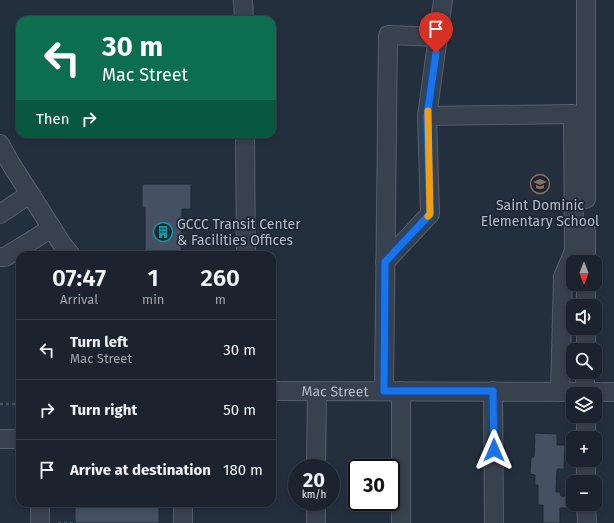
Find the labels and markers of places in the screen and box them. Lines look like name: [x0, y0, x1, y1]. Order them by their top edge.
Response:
pin: [419, 12, 453, 53]
school or university icon: Saint Dominic Elementary School: [529, 173, 551, 195]
place label: Saint Dominic Elementary School: [481, 197, 599, 230]
place label: GCCC Transit Center & Facilities Offices: [177, 216, 301, 249]
building icon: GCCC Transit Center & Facilities Offices: [152, 221, 174, 243]

